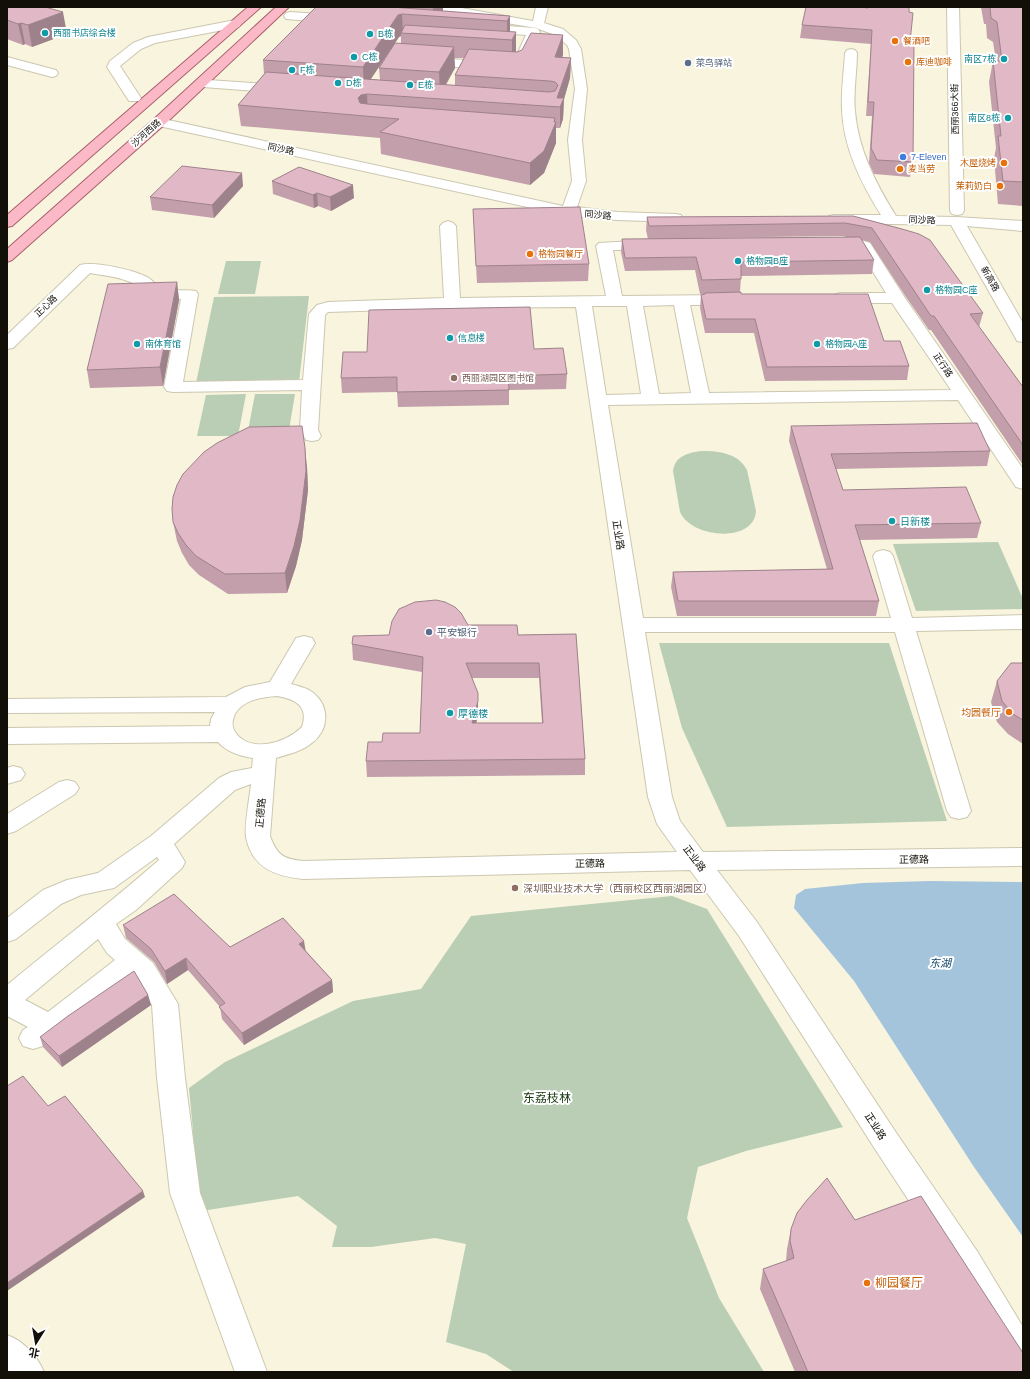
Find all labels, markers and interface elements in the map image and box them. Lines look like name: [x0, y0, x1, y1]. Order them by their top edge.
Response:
marker: 西丽书店综合楼: [40, 28, 50, 38]
place label: 西丽书店综合楼: [53, 28, 116, 38]
place label: B栋: [378, 28, 393, 39]
marker: B栋: [365, 29, 375, 39]
marker: 餐酒吧: [890, 36, 900, 46]
place label: 餐酒吧: [903, 36, 930, 46]
place label: C栋: [362, 51, 378, 62]
marker: C栋: [349, 52, 359, 62]
place label: 南区7栋: [964, 53, 996, 64]
marker: 南区7栋: [999, 54, 1009, 64]
marker: 库迪咖啡: [903, 57, 913, 67]
place label: 库迪咖啡: [916, 57, 952, 67]
marker: 菜鸟驿站: [683, 58, 693, 68]
place label: 菜鸟驿站: [696, 58, 732, 68]
place label: F栋: [300, 64, 315, 75]
marker: F栋: [287, 65, 297, 75]
place label: D栋: [346, 77, 362, 88]
marker: D栋: [333, 78, 343, 88]
place label: E栋: [418, 79, 433, 90]
marker: E栋: [405, 80, 415, 90]
street label: 西丽366大街: [950, 83, 960, 135]
place label: 南区8栋: [968, 112, 1000, 123]
marker: 南区8栋: [1003, 113, 1013, 123]
street label: 沙河西路: [129, 117, 163, 149]
street label: 同沙路: [267, 141, 295, 157]
marker: 7-Eleven: [898, 152, 908, 162]
place label: 7-Eleven: [911, 152, 947, 162]
place label: 木屋烧烤: [960, 157, 996, 168]
marker: 木屋烧烤: [999, 158, 1009, 168]
marker: 麦当劳: [895, 164, 905, 174]
place label: 麦当劳: [908, 164, 935, 174]
place label: 茉莉奶白: [956, 180, 992, 191]
marker: 茉莉奶白: [995, 181, 1005, 191]
street label: 同沙路: [584, 209, 612, 221]
street label: 同沙路: [908, 215, 936, 225]
marker: 格物园餐厅: [525, 249, 535, 259]
place label: 格物园餐厅: [538, 249, 583, 259]
marker: 格物园B座: [733, 256, 743, 266]
place label: 格物园B座: [746, 256, 788, 266]
street label: 新高路: [979, 265, 1001, 293]
marker: 格物园C座: [922, 285, 932, 295]
place label: 格物园C座: [935, 285, 978, 295]
street label: 正心路: [33, 293, 59, 319]
marker: 信息楼: [445, 333, 455, 343]
place label: 信息楼: [458, 333, 485, 343]
marker: 南体育馆: [132, 339, 142, 349]
place label: 南体育馆: [145, 339, 181, 349]
marker: 格物园A座: [812, 339, 822, 349]
place label: 格物园A座: [825, 339, 867, 349]
street label: 正行路: [931, 351, 955, 379]
marker: 西丽湖园区图书馆: [449, 373, 459, 383]
place label: 西丽湖园区图书馆: [462, 373, 534, 383]
marker: 日新楼: [887, 516, 897, 526]
place label: 日新楼: [900, 516, 930, 527]
street label: 正业路: [611, 519, 626, 551]
marker: 平安银行: [424, 627, 434, 637]
place label: 平安银行: [437, 627, 477, 638]
place label: 均园餐厅: [961, 707, 1001, 718]
marker: 均园餐厅: [1004, 707, 1014, 717]
marker: 厚德楼: [445, 708, 455, 718]
place label: 厚德楼: [458, 708, 488, 719]
street label: 正德路: [254, 798, 267, 828]
street label: 正业路: [681, 843, 708, 874]
street label: 正德路: [899, 854, 929, 865]
street label: 正德路: [575, 858, 605, 869]
marker: 深圳职业技术大学（西丽校区西丽湖园区）: [510, 883, 520, 893]
place label: 深圳职业技术大学（西丽校区西丽湖园区）: [523, 883, 713, 894]
water label: 东湖: [929, 957, 953, 969]
park label: 东荔枝林: [523, 1091, 571, 1105]
street label: 正业路: [863, 1111, 888, 1142]
place label: 柳园餐厅: [875, 1276, 923, 1290]
marker: 柳园餐厅: [862, 1278, 872, 1288]
north arrow: [16, 1323, 56, 1363]
text: 北: [28, 1346, 41, 1360]

